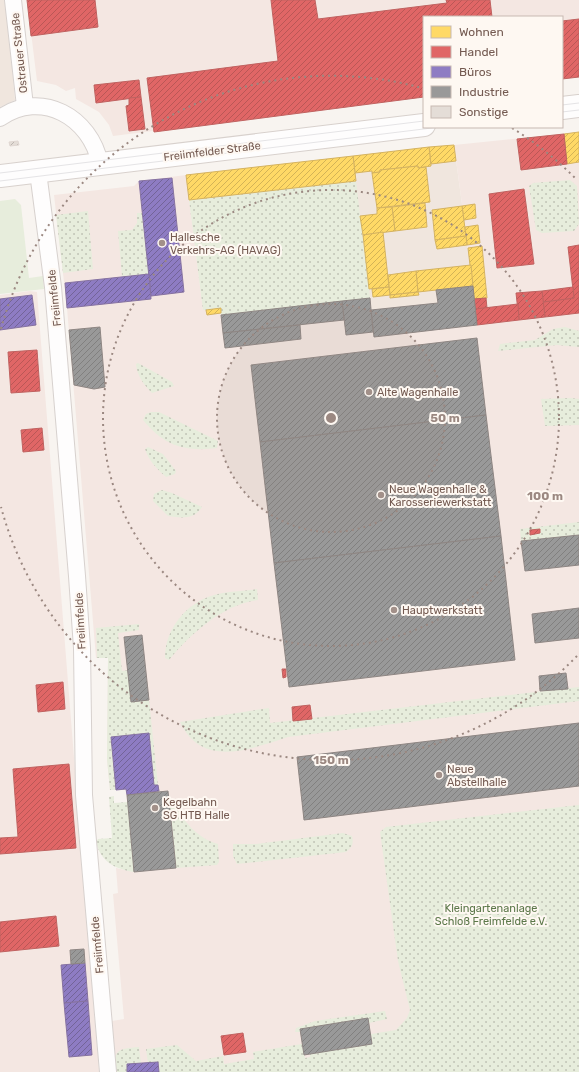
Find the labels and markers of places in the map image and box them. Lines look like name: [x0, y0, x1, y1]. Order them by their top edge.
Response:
place label: Hallesche Verkehrs-AG (HAVAG): [170, 231, 281, 257]
marker: Hallesche Verkehrs-AG (HAVAG): [157, 238, 167, 248]
place label: Alte Wagenhalle: [377, 386, 458, 399]
marker: Alte Wagenhalle: [364, 387, 374, 397]
centre of rings: [324, 411, 338, 425]
place label: Neue Wagenhalle & Karosseriewerkstatt: [389, 483, 492, 509]
marker: Neue Wagenhalle & Karosseriewerkstatt: [376, 490, 386, 500]
place label: Hauptwerkstatt: [402, 604, 483, 617]
marker: Hauptwerkstatt: [389, 605, 399, 615]
place label: Neue Abstellhalle: [447, 763, 507, 789]
marker: Neue Abstellhalle: [434, 770, 444, 780]
place label: Kegelbahn SG HTB Halle: [163, 796, 230, 822]
marker: Kegelbahn SG HTB Halle: [150, 803, 160, 813]

